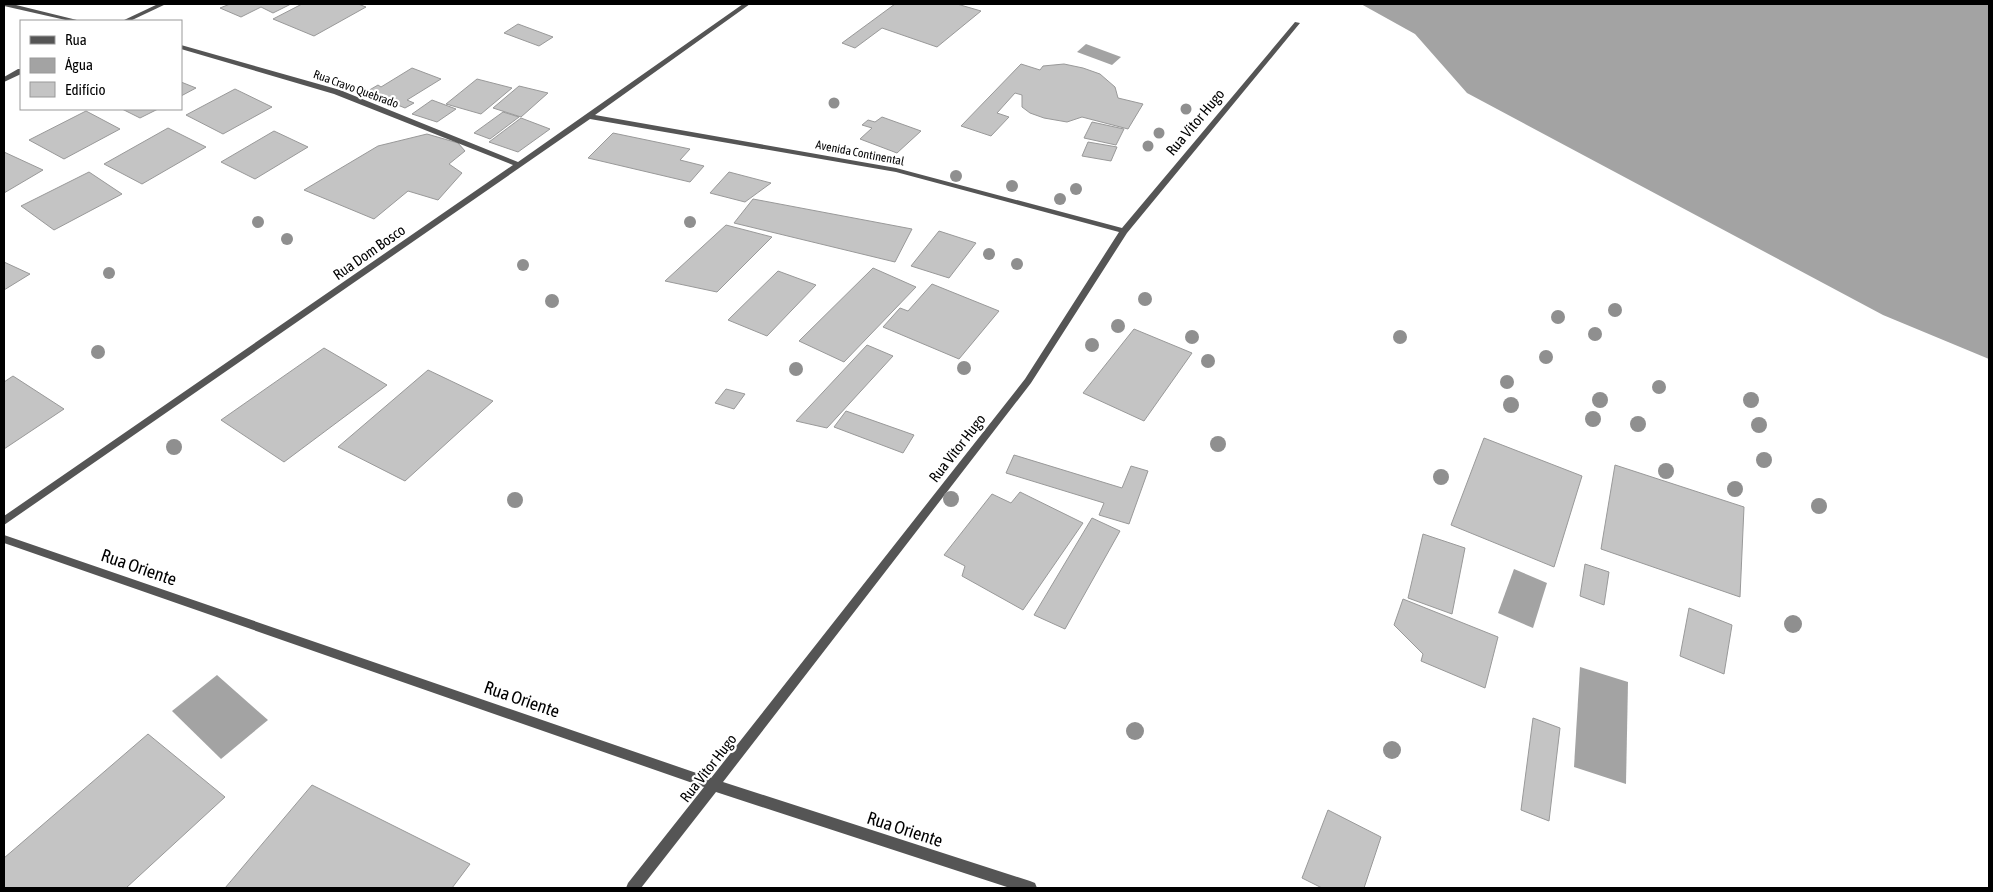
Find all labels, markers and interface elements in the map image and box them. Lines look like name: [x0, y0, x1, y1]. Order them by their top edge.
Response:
legend: [20, 20, 182, 110]
text: Rua: [65, 31, 87, 48]
text: Água: [65, 56, 93, 73]
street label: Rua Cravo Quebrado: [312, 67, 401, 111]
text: Edifício: [65, 81, 106, 98]
street label: Rua Vitor Hugo: [1162, 85, 1228, 159]
street label: Avenida Continental: [814, 138, 906, 169]
street label: Rua Dom Bosco: [330, 221, 408, 283]
street label: Rua Vitor Hugo: [925, 411, 989, 485]
street label: Rua Oriente: [98, 544, 180, 590]
street label: Rua Oriente: [481, 676, 563, 722]
street label: Rua Vitor Hugo: [676, 731, 740, 805]
street label: Rua Oriente: [864, 807, 946, 851]

